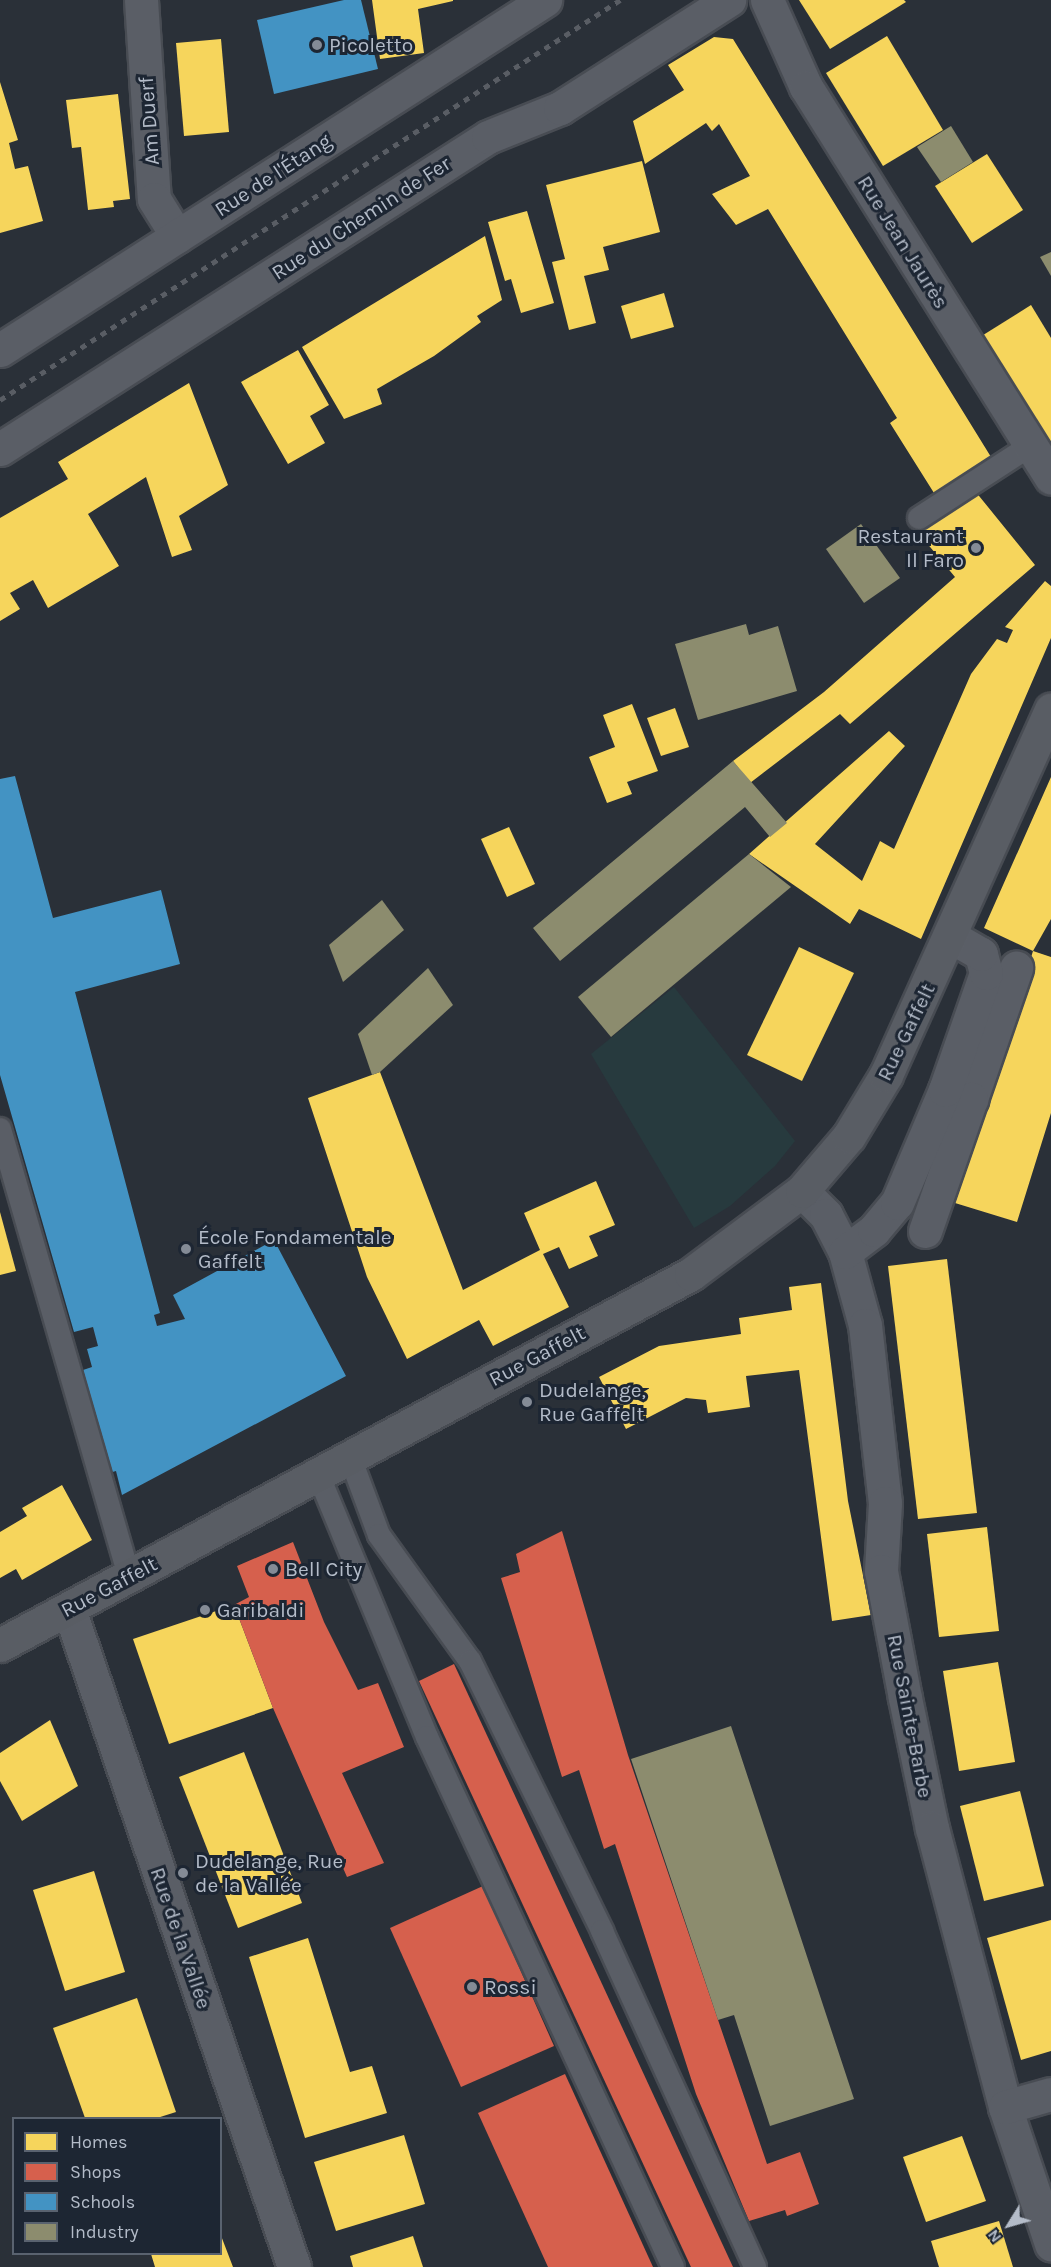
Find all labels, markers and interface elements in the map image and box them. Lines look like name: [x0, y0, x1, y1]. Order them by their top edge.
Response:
place label: Picoletto: [329, 32, 413, 58]
marker: Picoletto: [310, 38, 324, 52]
street label: Am Duerf: [133, 76, 165, 166]
street label: Rue de l'Étang: [210, 128, 336, 222]
street label: Rue du Chemin de Fer: [267, 151, 455, 285]
street label: Rue Jean Jaurès: [852, 171, 954, 313]
place label: Restaurant Il Faro: [857, 523, 964, 573]
marker: Restaurant Il Faro: [969, 541, 983, 555]
street label: Rue Gaffelt: [872, 979, 940, 1085]
place label: École Fondamentale Gaffelt: [198, 1224, 392, 1274]
marker: École Fondamentale Gaffelt: [179, 1242, 193, 1256]
street label: Rue Gaffelt: [485, 1320, 589, 1392]
place label: Dudelange, Rue Gaffelt: [539, 1377, 646, 1427]
marker: Dudelange, Rue Gaffelt: [520, 1395, 534, 1409]
street label: Rue Gaffelt: [57, 1551, 161, 1623]
place label: Bell City: [285, 1556, 362, 1582]
marker: Bell City: [266, 1562, 280, 1576]
place label: Garibaldi: [217, 1597, 305, 1623]
marker: Garibaldi: [198, 1603, 212, 1617]
street label: Rue Sainte-Barbe: [882, 1632, 938, 1800]
place label: Dudelange, Rue de la Vallée: [195, 1848, 343, 1898]
street label: Rue de la Vallée: [145, 1864, 217, 2012]
marker: Dudelange, Rue de la Vallée: [176, 1866, 190, 1880]
place label: Rossi: [484, 1974, 537, 2000]
marker: Rossi: [465, 1980, 479, 1994]
legend: [12, 2117, 222, 2255]
text: Homes: [70, 2131, 127, 2153]
text: Shops: [70, 2161, 122, 2183]
text: Schools: [70, 2191, 135, 2213]
north arrow: [979, 2195, 1039, 2255]
text: Industry: [70, 2221, 139, 2243]
text: N: [983, 2226, 1005, 2246]

